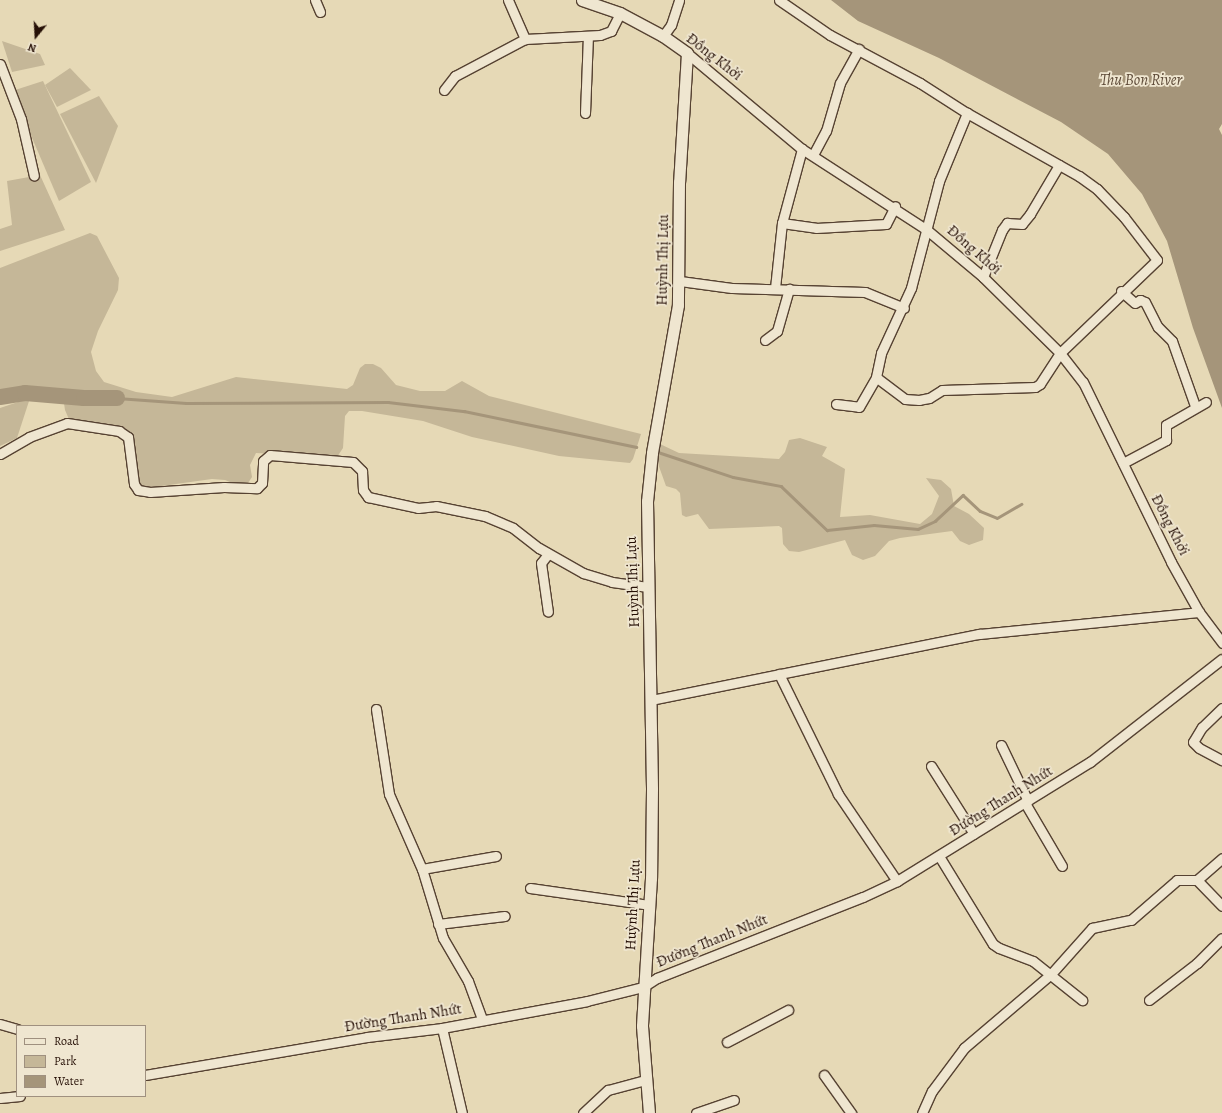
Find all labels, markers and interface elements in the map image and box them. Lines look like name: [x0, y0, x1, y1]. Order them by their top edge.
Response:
north arrow: [16, 16, 56, 56]
street label: Đồng Khởi: [682, 29, 746, 85]
text: N: [26, 40, 38, 56]
water label: Thu Bon River: [1100, 70, 1182, 90]
street label: Huỳnh Thị Lựu: [653, 214, 673, 306]
street label: Đồng Khởi: [943, 221, 1005, 279]
street label: Đồng Khởi: [1147, 491, 1193, 559]
street label: Huỳnh Thị Lựu: [622, 536, 644, 628]
street label: Đường Thanh Nhứt: [946, 762, 1056, 840]
street label: Huỳnh Thị Lựu: [622, 859, 644, 951]
street label: Đường Thanh Nhứt: [654, 910, 770, 972]
street label: Đường Thanh Nhứt: [343, 1000, 463, 1036]
legend: [16, 1025, 146, 1097]
text: Road: [54, 1033, 79, 1049]
text: Park: [54, 1053, 77, 1069]
text: Water: [54, 1073, 84, 1089]

